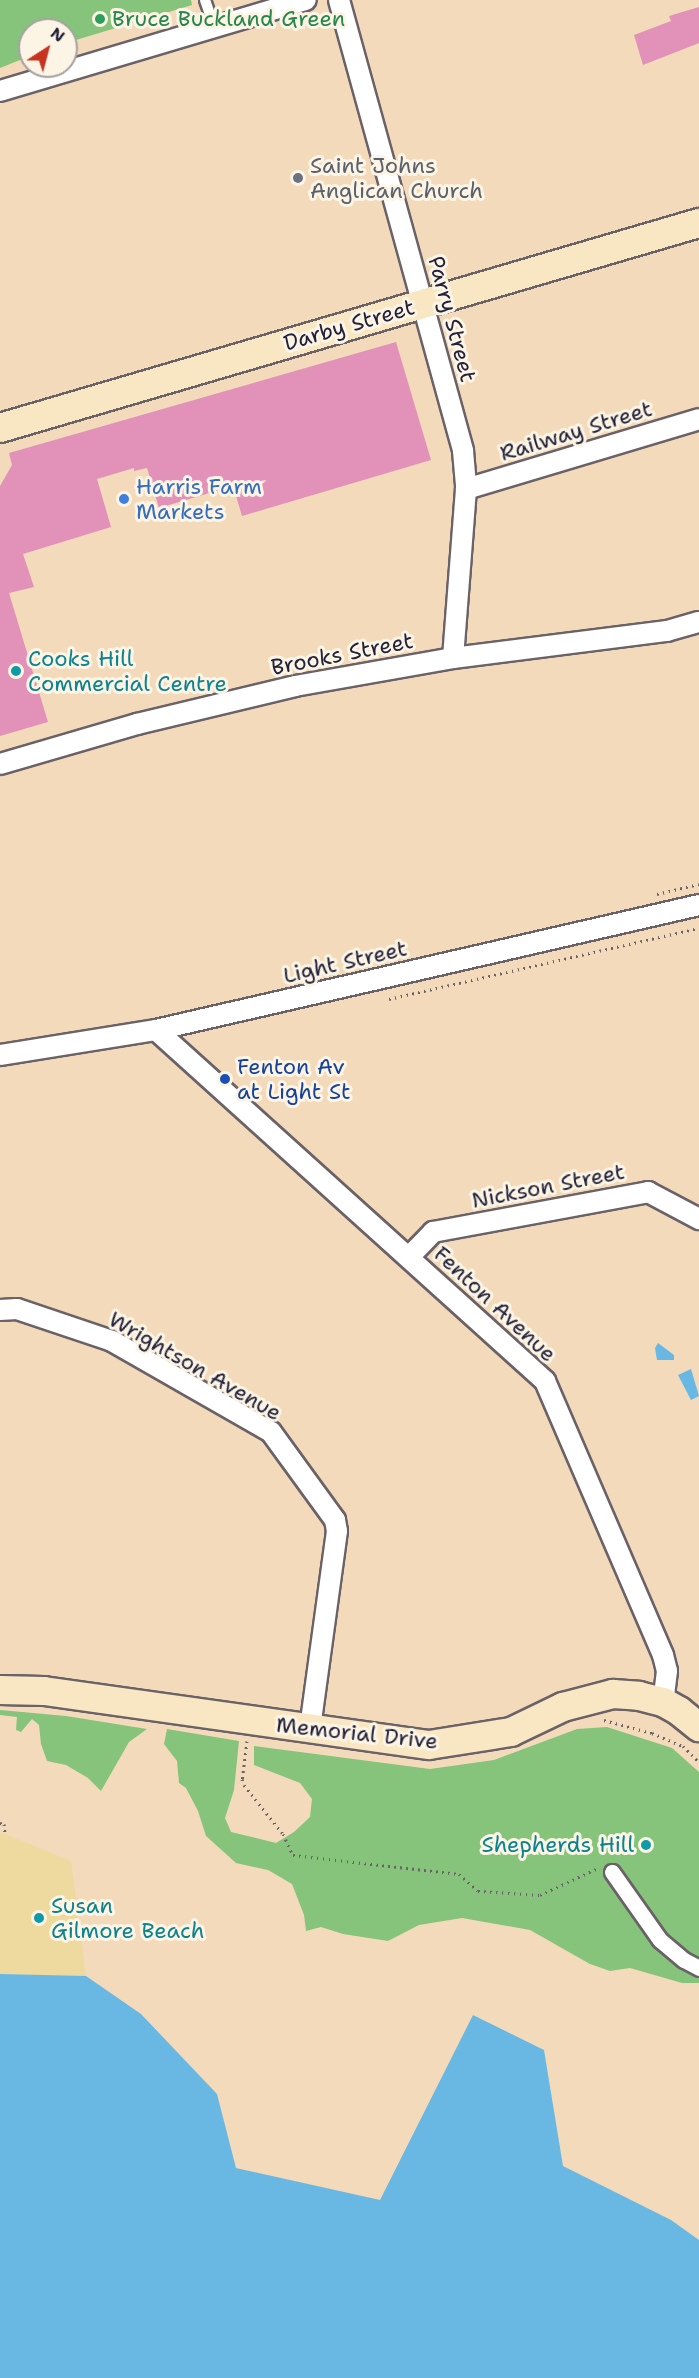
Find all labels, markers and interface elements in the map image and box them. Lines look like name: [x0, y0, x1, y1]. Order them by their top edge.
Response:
place label: Bruce Buckland Green: [112, 6, 345, 32]
marker: Bruce Buckland Green: [93, 12, 107, 26]
north arrow: [18, 18, 78, 78]
text: N: [46, 22, 69, 47]
place label: Saint Johns Anglican Church: [310, 152, 483, 204]
marker: Saint Johns Anglican Church: [291, 171, 305, 185]
street label: Parry Street: [423, 253, 481, 385]
street label: Darby Street: [280, 294, 418, 356]
street label: Railway Street: [497, 395, 655, 467]
place label: Harris Farm Markets: [136, 473, 262, 524]
marker: Harris Farm Markets: [117, 492, 131, 506]
street label: Brooks Street: [269, 627, 415, 681]
place label: Cooks Hill Commercial Centre: [28, 645, 227, 696]
marker: Cooks Hill Commercial Centre: [9, 664, 23, 678]
street label: Light Street: [281, 935, 409, 989]
place label: Fenton Av at Light St: [237, 1053, 351, 1104]
marker: Fenton Av at Light St: [218, 1072, 232, 1086]
street label: Nickson Street: [469, 1158, 627, 1214]
street label: Fenton Avenue: [428, 1241, 562, 1367]
street label: Wrightson Avenue: [104, 1306, 286, 1426]
street label: Memorial Drive: [275, 1711, 439, 1755]
place label: Shepherds Hill: [481, 1832, 634, 1858]
marker: Shepherds Hill: [639, 1838, 653, 1852]
place label: Susan Gilmore Beach: [51, 1892, 204, 1944]
marker: Susan Gilmore Beach: [32, 1911, 46, 1925]

